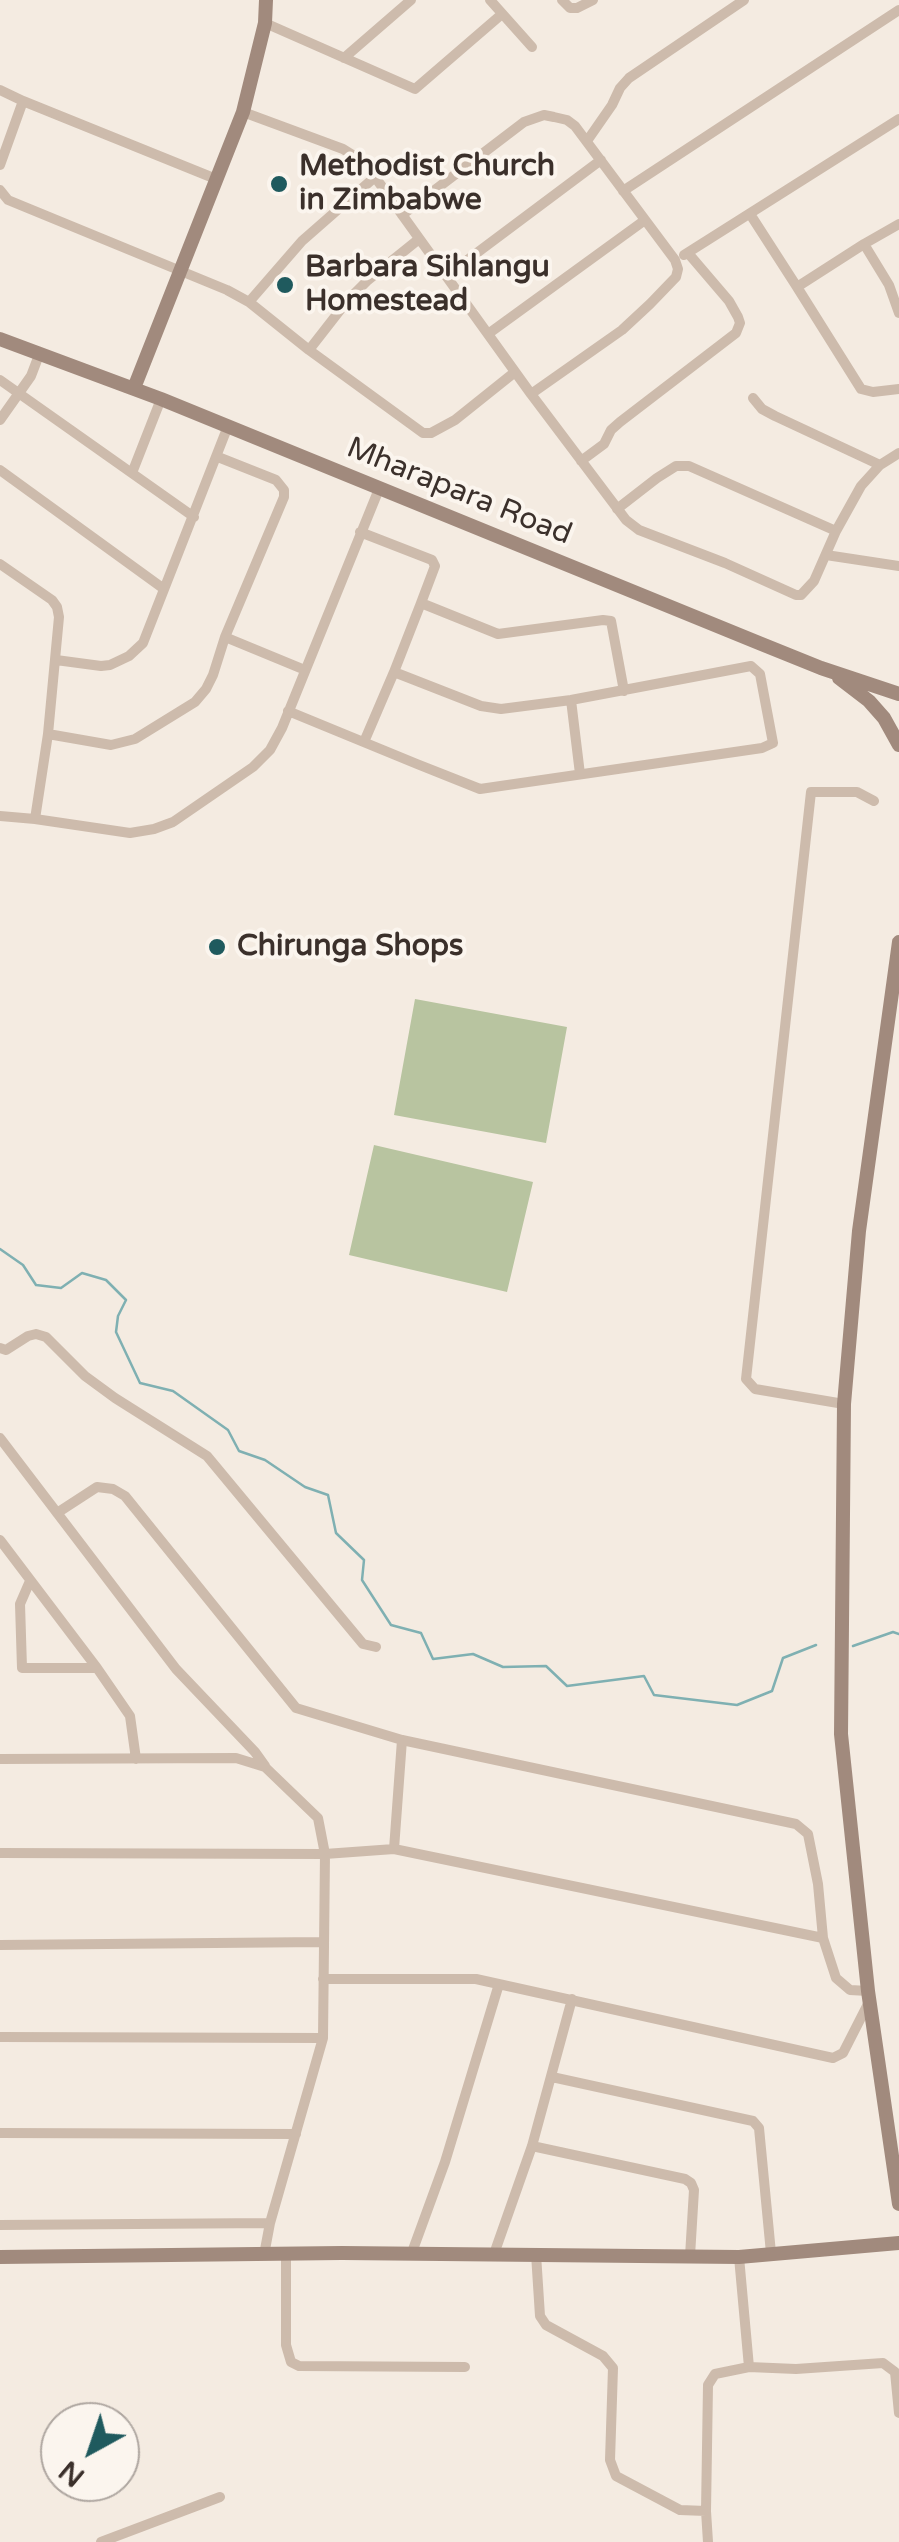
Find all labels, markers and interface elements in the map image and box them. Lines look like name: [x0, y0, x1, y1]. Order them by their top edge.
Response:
place label: Methodist Church in Zimbabwe: [299, 149, 555, 220]
marker: Methodist Church in Zimbabwe: [268, 173, 290, 195]
place label: Barbara Sihlangu Homestead: [305, 250, 550, 320]
marker: Barbara Sihlangu Homestead: [274, 274, 296, 296]
street label: Mharapara Road: [341, 430, 577, 554]
place label: Chirunga Shops: [237, 929, 463, 965]
marker: Chirunga Shops: [206, 936, 228, 958]
north arrow: [40, 2402, 140, 2502]
text: N: [52, 2453, 92, 2494]

